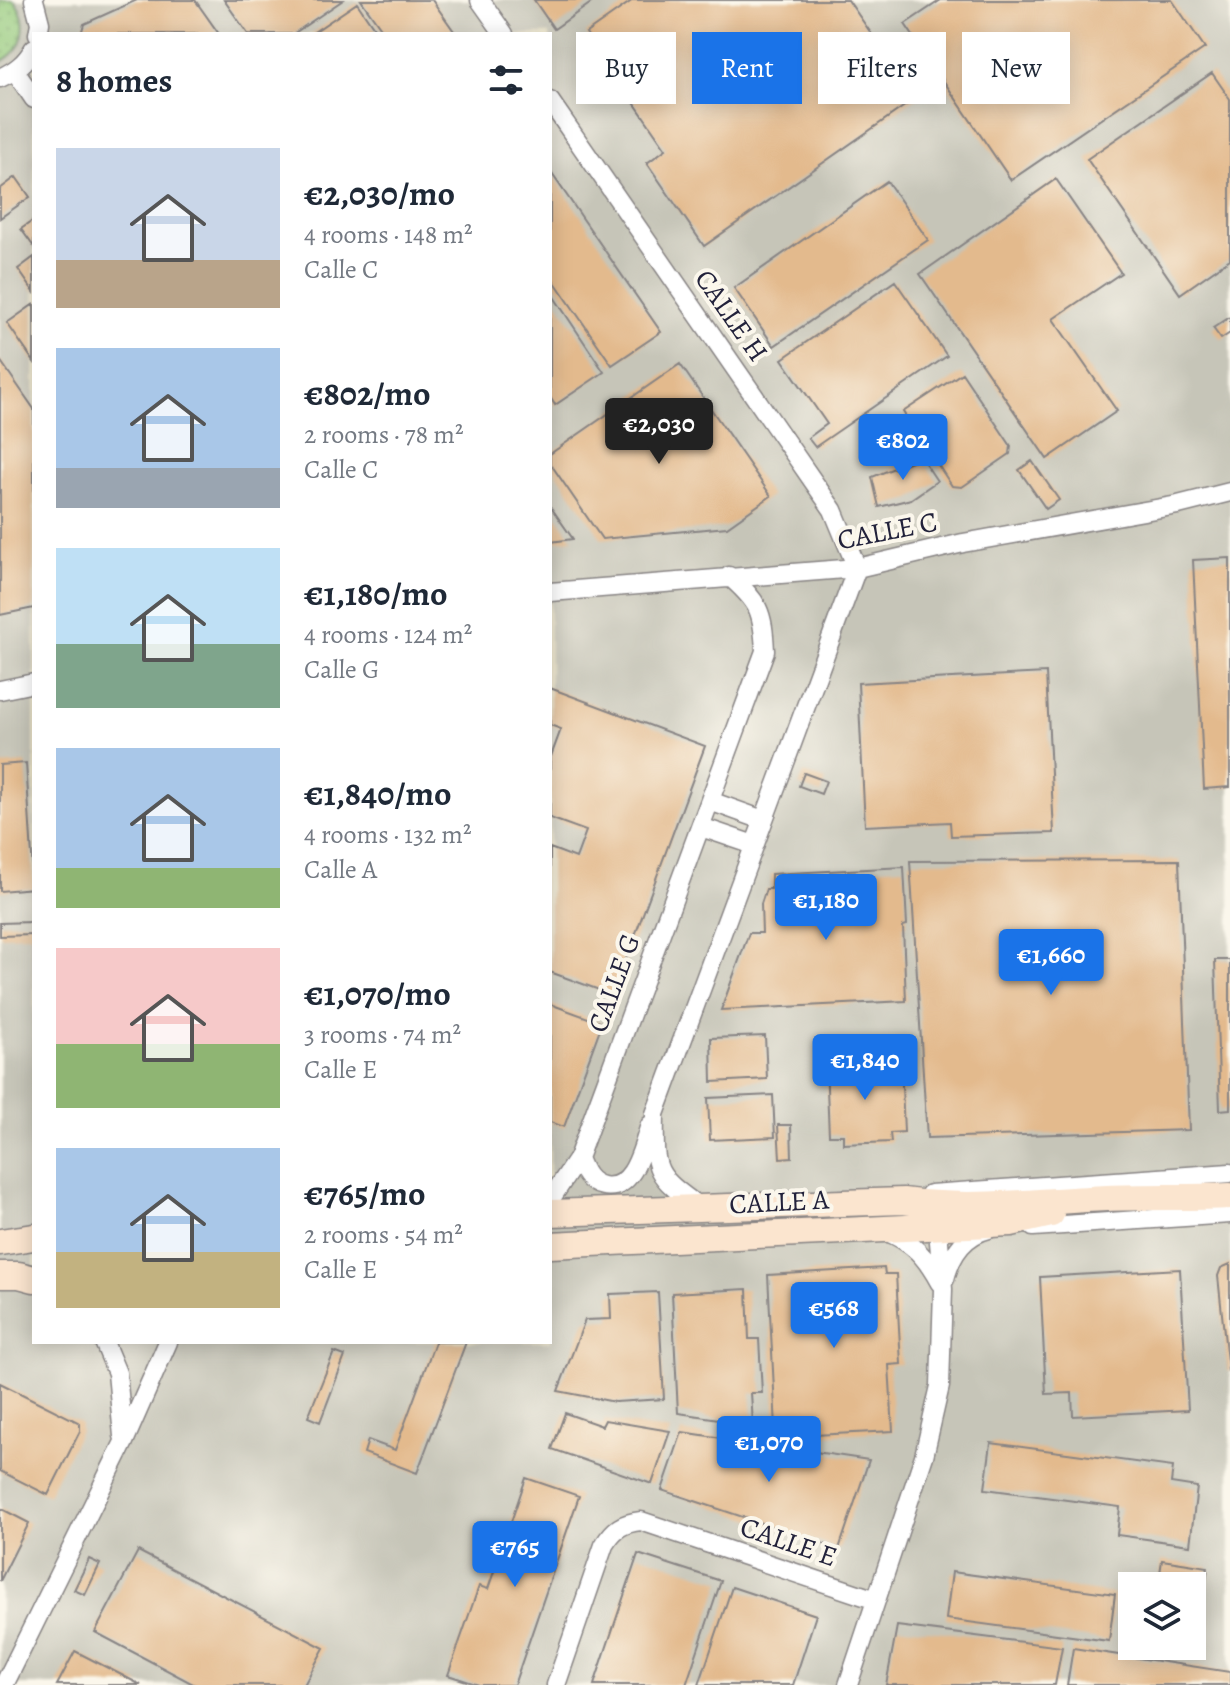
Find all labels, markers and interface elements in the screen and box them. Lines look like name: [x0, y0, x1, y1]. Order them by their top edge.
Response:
chip: Buy: [576, 32, 676, 104]
chip: Rent: [692, 32, 802, 104]
chip: Filters: [818, 32, 946, 104]
chip: New: [962, 32, 1070, 104]
text: 8 homes: [56, 57, 172, 104]
icon: filters: [484, 58, 528, 102]
text: €2,030/mo: [304, 170, 455, 217]
icon: home: [120, 180, 216, 276]
text: 4 rooms · 148 m²: [304, 217, 473, 252]
text: Calle C: [304, 252, 378, 287]
street label: CALLE H: [686, 262, 777, 369]
text: €802/mo: [304, 370, 431, 417]
icon: home: [120, 380, 216, 476]
pin: €2,030: [594, 398, 724, 466]
text: €2,030: [623, 406, 695, 441]
pin: €802: [856, 414, 950, 482]
text: 2 rooms · 78 m²: [304, 417, 463, 452]
text: €802: [876, 422, 930, 457]
text: Calle C: [304, 452, 378, 487]
street label: CALLE C: [834, 503, 940, 559]
text: €1,180/mo: [304, 570, 448, 617]
icon: home: [120, 580, 216, 676]
text: 4 rooms · 124 m²: [304, 617, 472, 652]
text: Calle G: [304, 652, 379, 687]
text: €1,840/mo: [304, 770, 451, 817]
icon: home: [120, 780, 216, 876]
text: 4 rooms · 132 m²: [304, 817, 471, 852]
text: Calle A: [304, 852, 377, 887]
pin: €1,180: [761, 874, 891, 942]
text: €1,180: [793, 882, 859, 917]
street label: CALLE G: [579, 929, 649, 1038]
pin: €1,660: [986, 929, 1116, 997]
text: €1,660: [1017, 937, 1085, 972]
text: €1,070/mo: [304, 970, 451, 1017]
icon: home: [120, 980, 216, 1076]
text: 3 rooms · 74 m²: [304, 1017, 461, 1052]
pin: €1,840: [800, 1034, 930, 1102]
text: €1,840: [830, 1042, 900, 1077]
text: Calle E: [304, 1052, 377, 1087]
text: €765/mo: [304, 1170, 426, 1217]
icon: home: [120, 1180, 216, 1276]
street label: CALLE A: [728, 1180, 830, 1224]
text: 2 rooms · 54 m²: [304, 1217, 463, 1252]
text: Calle E: [304, 1252, 377, 1287]
pin: €568: [787, 1282, 881, 1350]
text: €568: [809, 1290, 859, 1325]
pin: €1,070: [704, 1416, 834, 1484]
text: €1,070: [735, 1424, 803, 1459]
street label: CALLE E: [735, 1508, 842, 1576]
pin: €765: [468, 1521, 562, 1589]
text: €765: [490, 1529, 540, 1564]
map controls: [1118, 1572, 1206, 1660]
button: layers: [1118, 1572, 1206, 1660]

